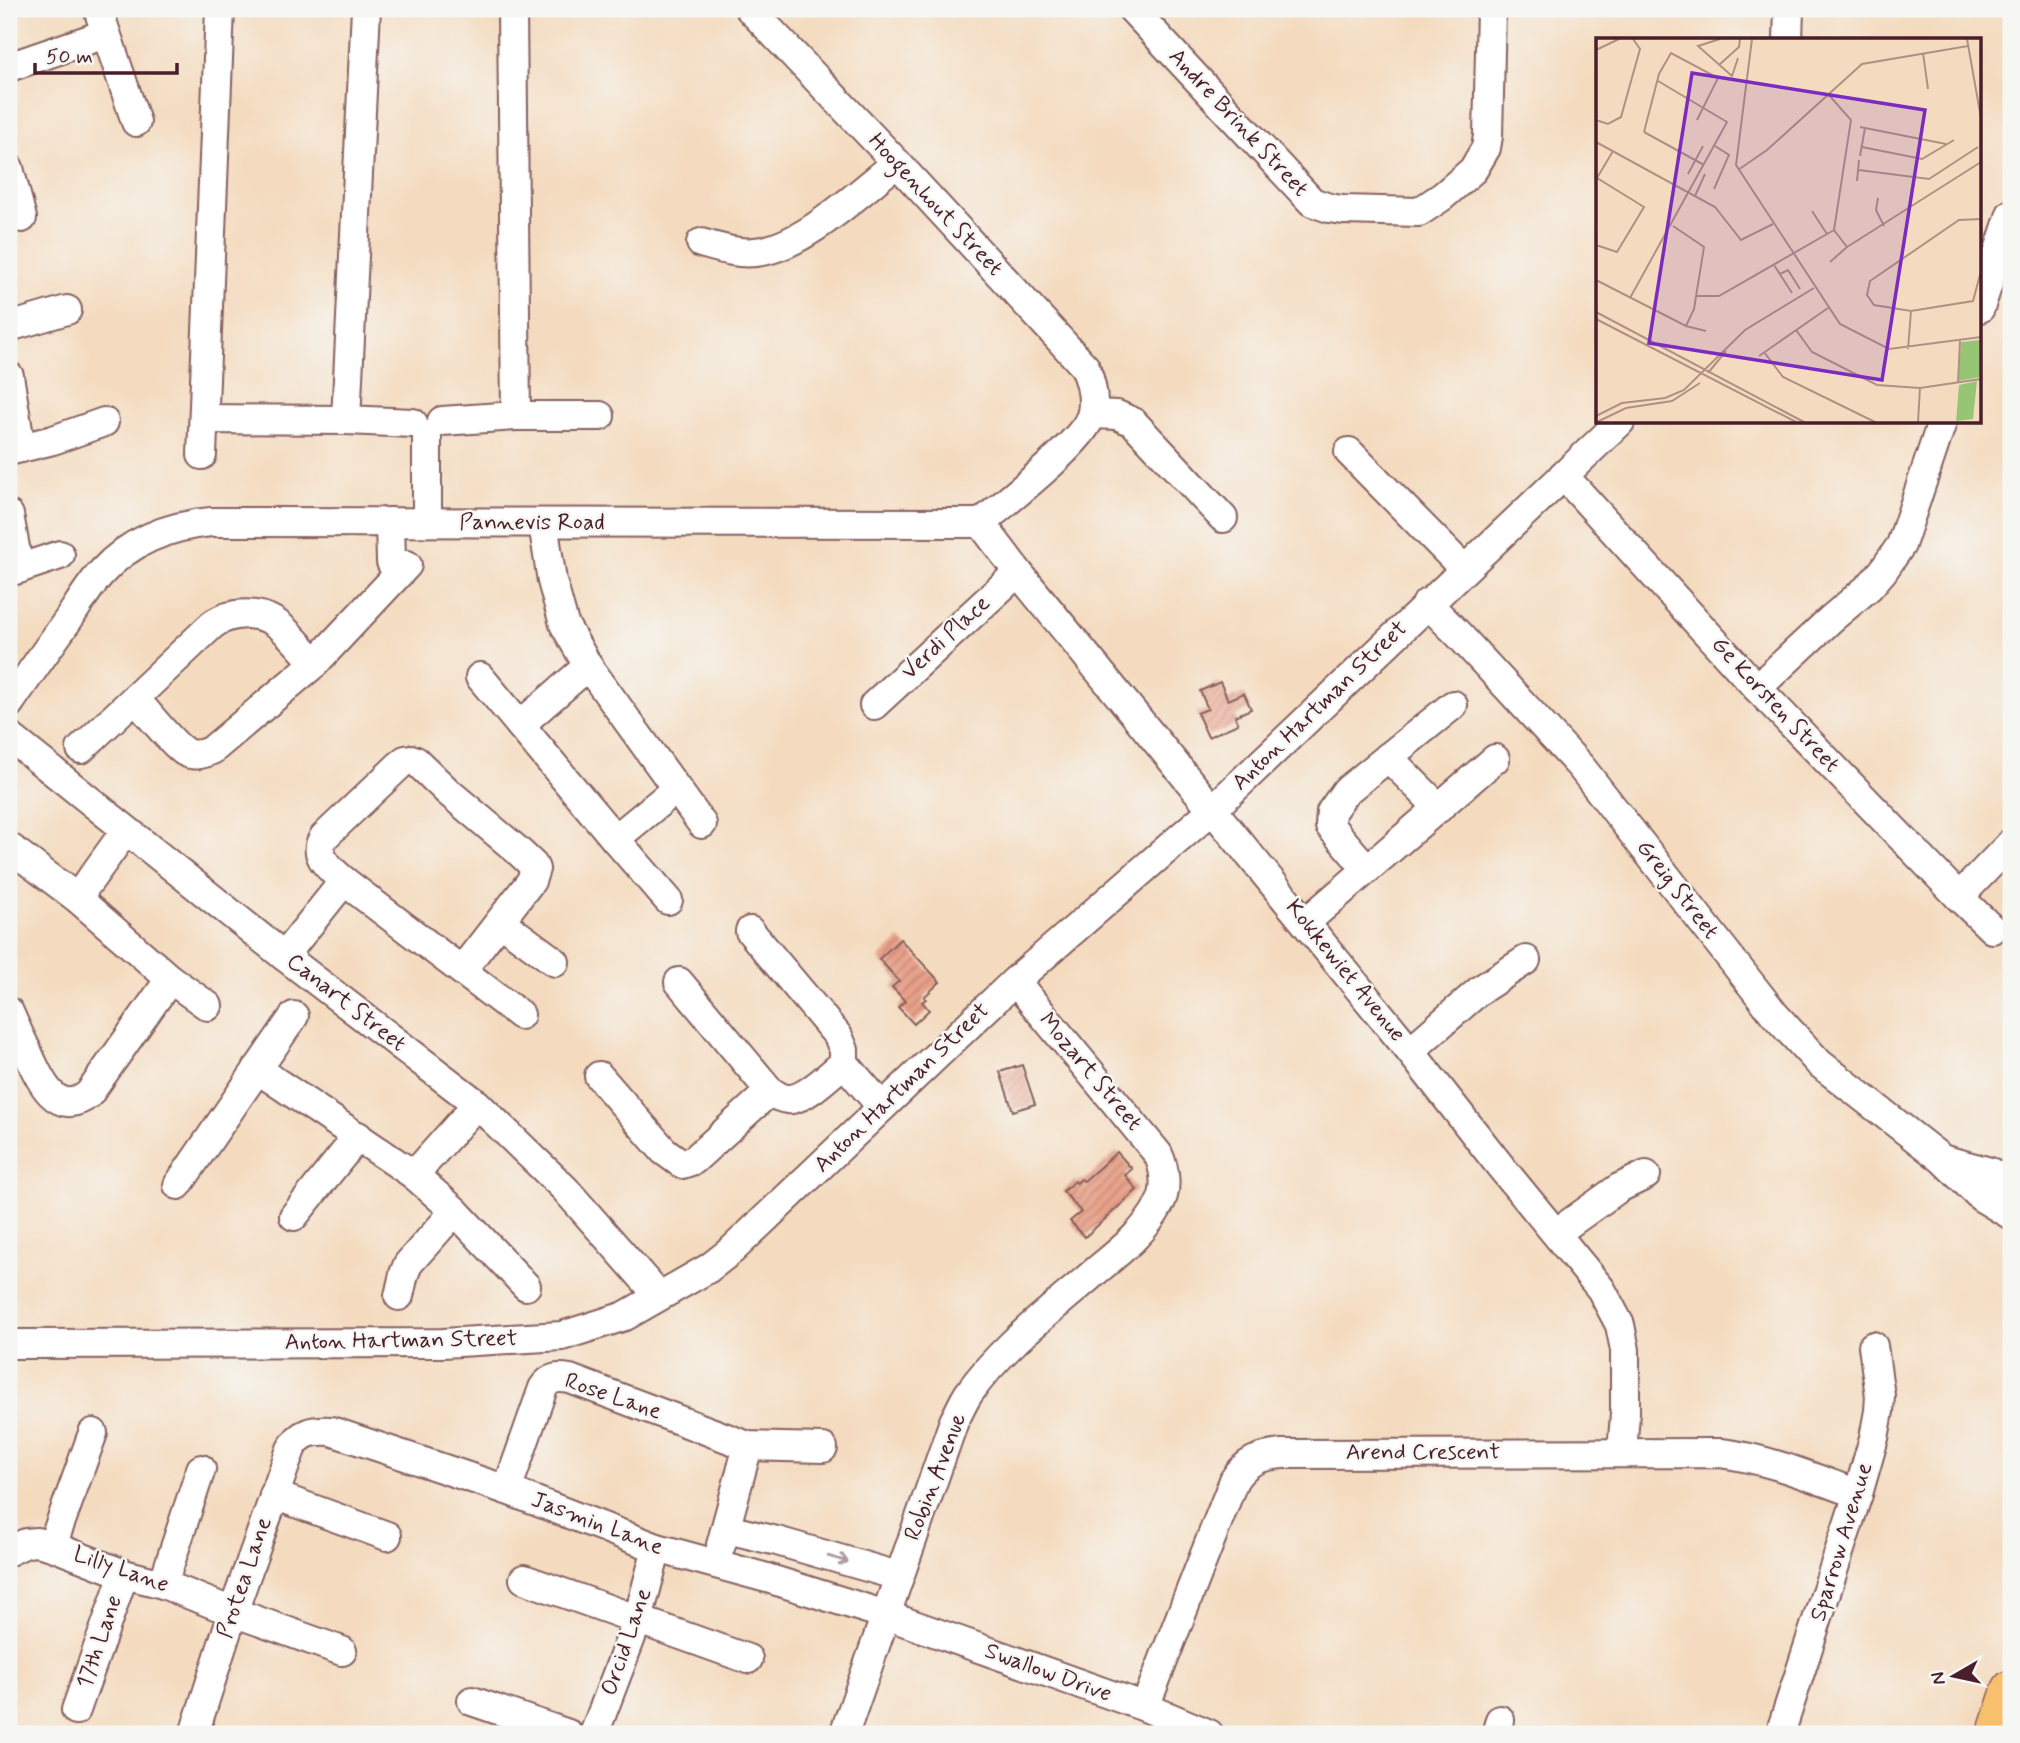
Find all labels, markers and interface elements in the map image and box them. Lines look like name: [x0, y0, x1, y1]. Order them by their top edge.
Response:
scale bar: [35, 32, 177, 76]
inset map: [1596, 38, 1982, 424]
street label: Andre Brink Street: [1161, 42, 1315, 204]
text: 50 m: [46, 43, 93, 71]
street label: Hoogenhout Street: [859, 127, 1009, 284]
street label: Pannevis Road: [459, 508, 605, 538]
street label: Verdi Place: [895, 589, 997, 687]
street label: Anton Hartman Street: [1226, 614, 1414, 798]
street label: Ge Korsten Street: [1704, 631, 1846, 779]
street label: Greig Street: [1629, 834, 1725, 946]
street label: Kokkewiet Avenue: [1278, 894, 1412, 1048]
street label: Canart Street: [280, 947, 412, 1059]
street label: Anton Hartman Street: [808, 996, 996, 1180]
street label: Mozart Street: [1032, 1006, 1148, 1138]
street label: Anton Hartman Street: [284, 1324, 518, 1358]
street label: Rose Lane: [561, 1366, 665, 1428]
street label: Robin Avenue: [898, 1409, 974, 1545]
street label: Arend Crescent: [1346, 1438, 1500, 1468]
street label: Sparrow Avenue: [1804, 1459, 1880, 1625]
street label: Jasmin Lane: [527, 1485, 667, 1563]
street label: Protea Lane: [210, 1514, 280, 1642]
street label: Lilly Lane: [69, 1540, 173, 1600]
one-way arrow: [826, 1553, 848, 1566]
street label: Orcid Lane: [595, 1584, 659, 1700]
street label: 17th Lane: [70, 1591, 130, 1693]
street label: Swallow Drive: [980, 1636, 1116, 1710]
north arrow: [1918, 1642, 1988, 1712]
text: N: [1925, 1670, 1952, 1687]

